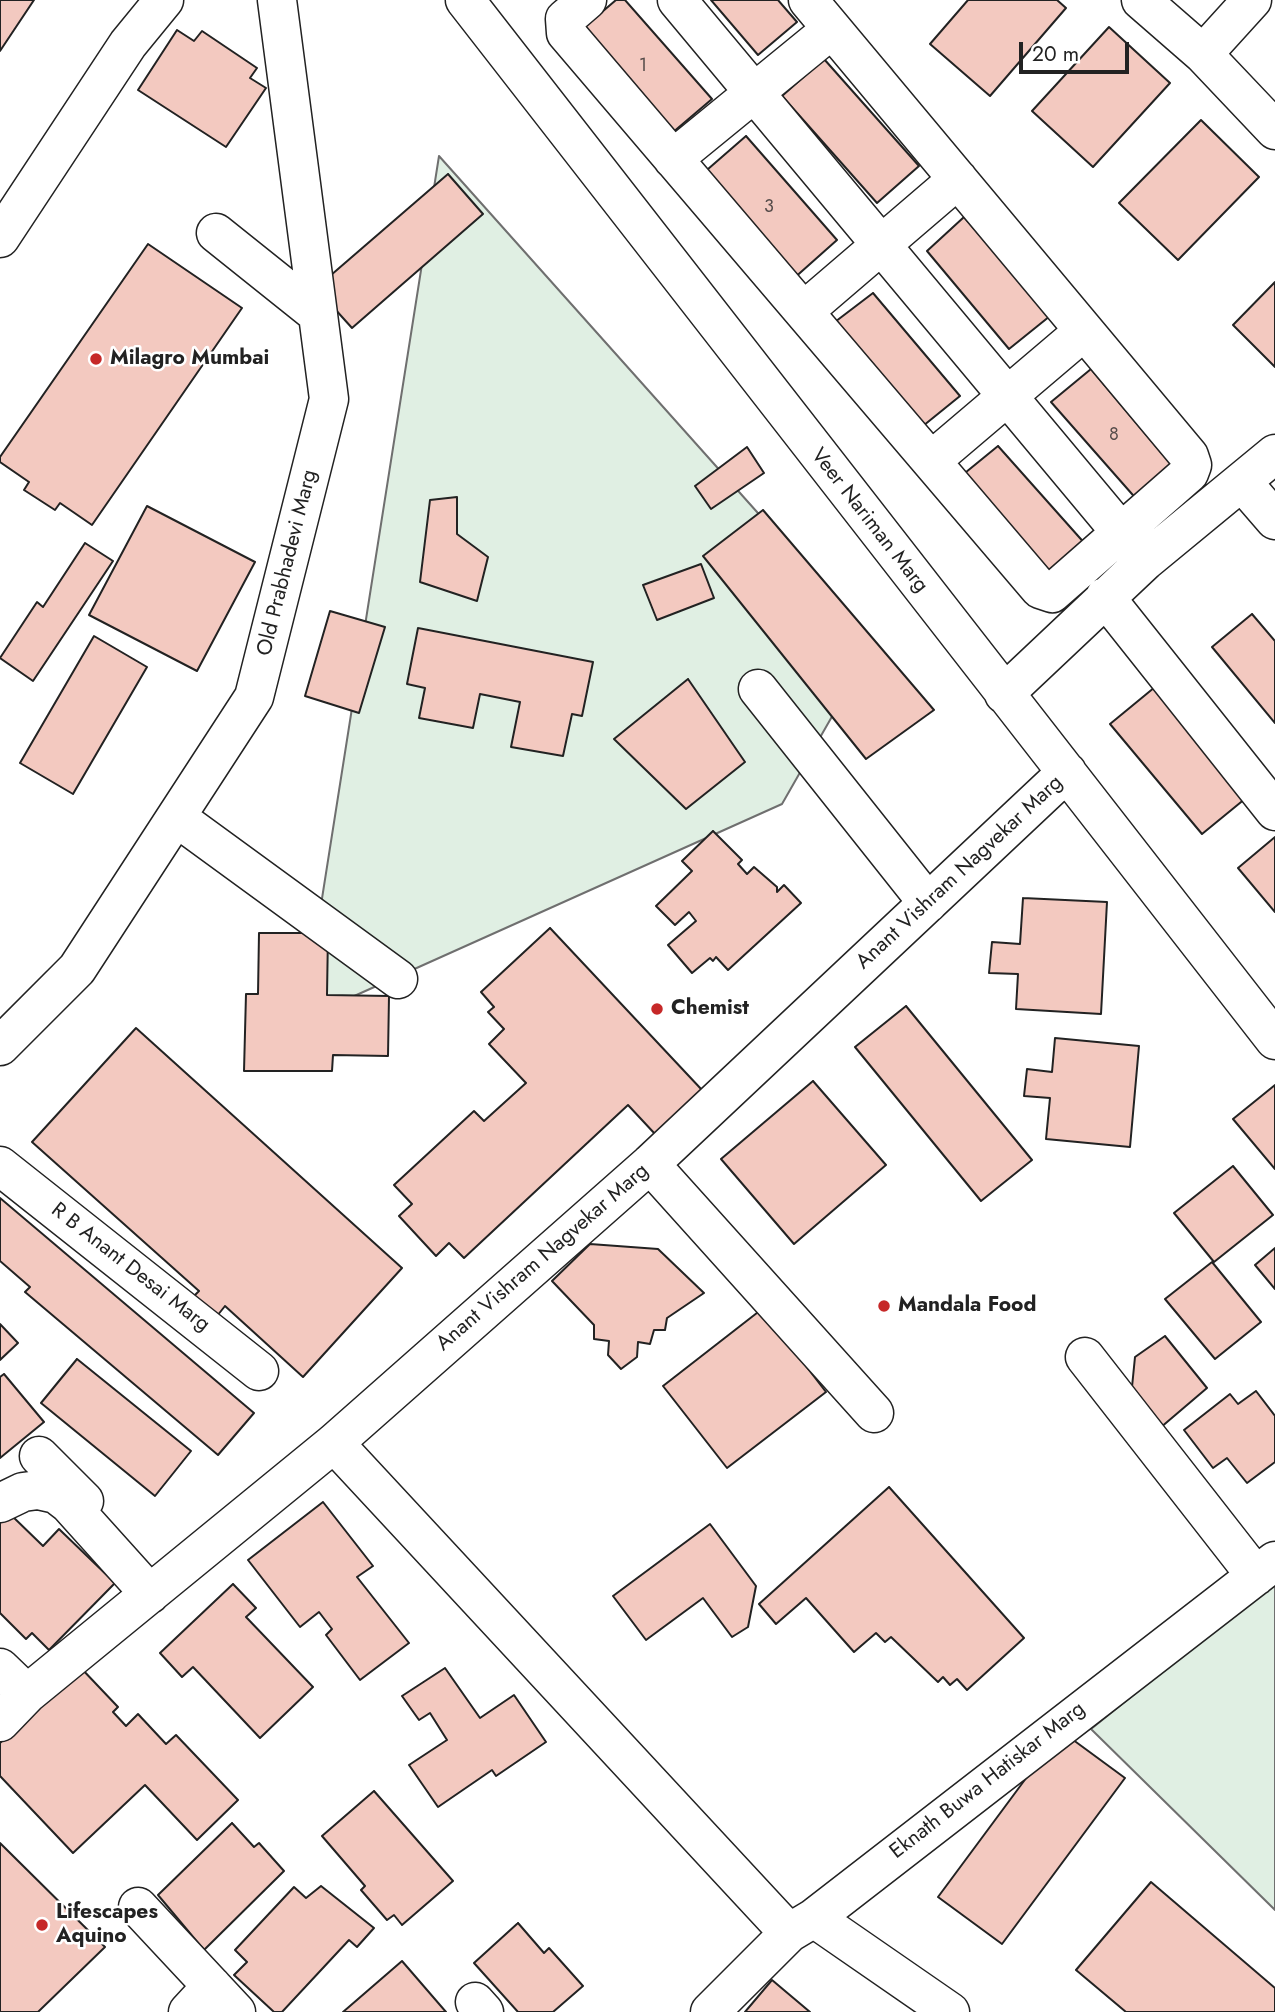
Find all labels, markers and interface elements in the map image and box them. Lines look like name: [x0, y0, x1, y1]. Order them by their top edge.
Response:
scale bar: [1023, 28, 1133, 72]
text: 20 m: [1032, 39, 1079, 69]
house number: 1: [639, 56, 647, 78]
house number: 3: [764, 197, 774, 219]
place label: Milagro Mumbai: [110, 346, 269, 372]
marker: Milagro Mumbai: [88, 351, 104, 367]
house number: 8: [1109, 425, 1119, 447]
street label: Veer Nariman Marg: [805, 444, 933, 598]
street label: Old Prabhadevi Marg: [253, 467, 323, 659]
street label: Anant Vishram Nagvekar Marg: [852, 771, 1068, 975]
place label: Chemist: [671, 996, 749, 1022]
marker: Chemist: [649, 1001, 665, 1017]
street label: Anant Vishram Nagvekar Marg: [432, 1159, 654, 1357]
street label: R B Anant Desai Marg: [45, 1198, 215, 1338]
place label: Mandala Food: [898, 1293, 1036, 1319]
marker: Mandala Food: [876, 1298, 892, 1314]
street label: Eknath Buwa Hatiskar Marg: [885, 1697, 1091, 1865]
place label: Lifescapes Aquino: [56, 1900, 158, 1950]
marker: Lifescapes Aquino: [34, 1917, 50, 1933]

